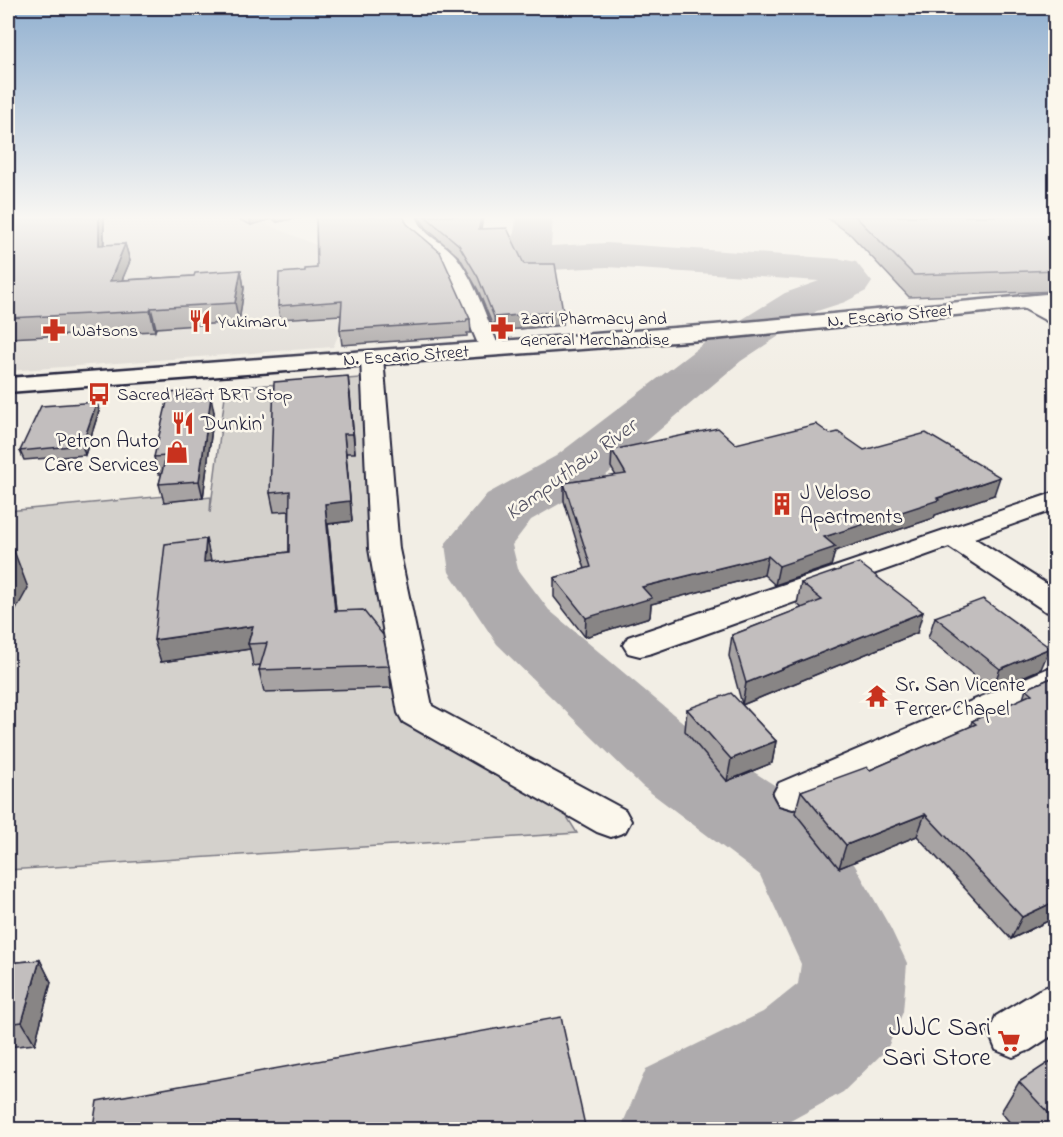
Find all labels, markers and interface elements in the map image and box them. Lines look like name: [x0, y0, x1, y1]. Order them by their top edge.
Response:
street label: N. Escario Street: [826, 299, 954, 335]
place label: Zarri Pharmacy and General Merchandise: [520, 307, 670, 354]
restaurant icon: Yukimaru: [187, 308, 213, 334]
place label: Yukimaru: [218, 310, 287, 336]
pharmacy icon: Zarri Pharmacy and General Merchandise: [489, 315, 515, 341]
pharmacy icon: Watsons: [41, 317, 67, 343]
place label: Watsons: [72, 319, 138, 345]
street label: N. Escario Street: [342, 340, 470, 374]
bus stop icon: Sacred Heart BRT Stop: [86, 381, 112, 407]
place label: Sacred Heart BRT Stop: [117, 383, 293, 409]
restaurant icon: Dunkin': [170, 410, 196, 436]
place label: Dunkin': [200, 410, 264, 440]
water label: Kamputhaw River: [499, 410, 647, 529]
place label: Petron Auto Care Services: [44, 427, 159, 481]
shop icon: Petron Auto Care Services: [164, 439, 190, 465]
place label: J Veloso Apartments: [800, 479, 903, 533]
building icon: J Veloso Apartments: [769, 491, 795, 517]
place label: Sr. San Vicente Ferrer Chapel: [894, 671, 1026, 725]
temple icon: Sr. San Vicente Ferrer Chapel: [864, 683, 890, 709]
place label: JJJC Sari Sari Store: [882, 1010, 991, 1078]
supermarket icon: JJJC Sari Sari Store: [996, 1028, 1022, 1054]

